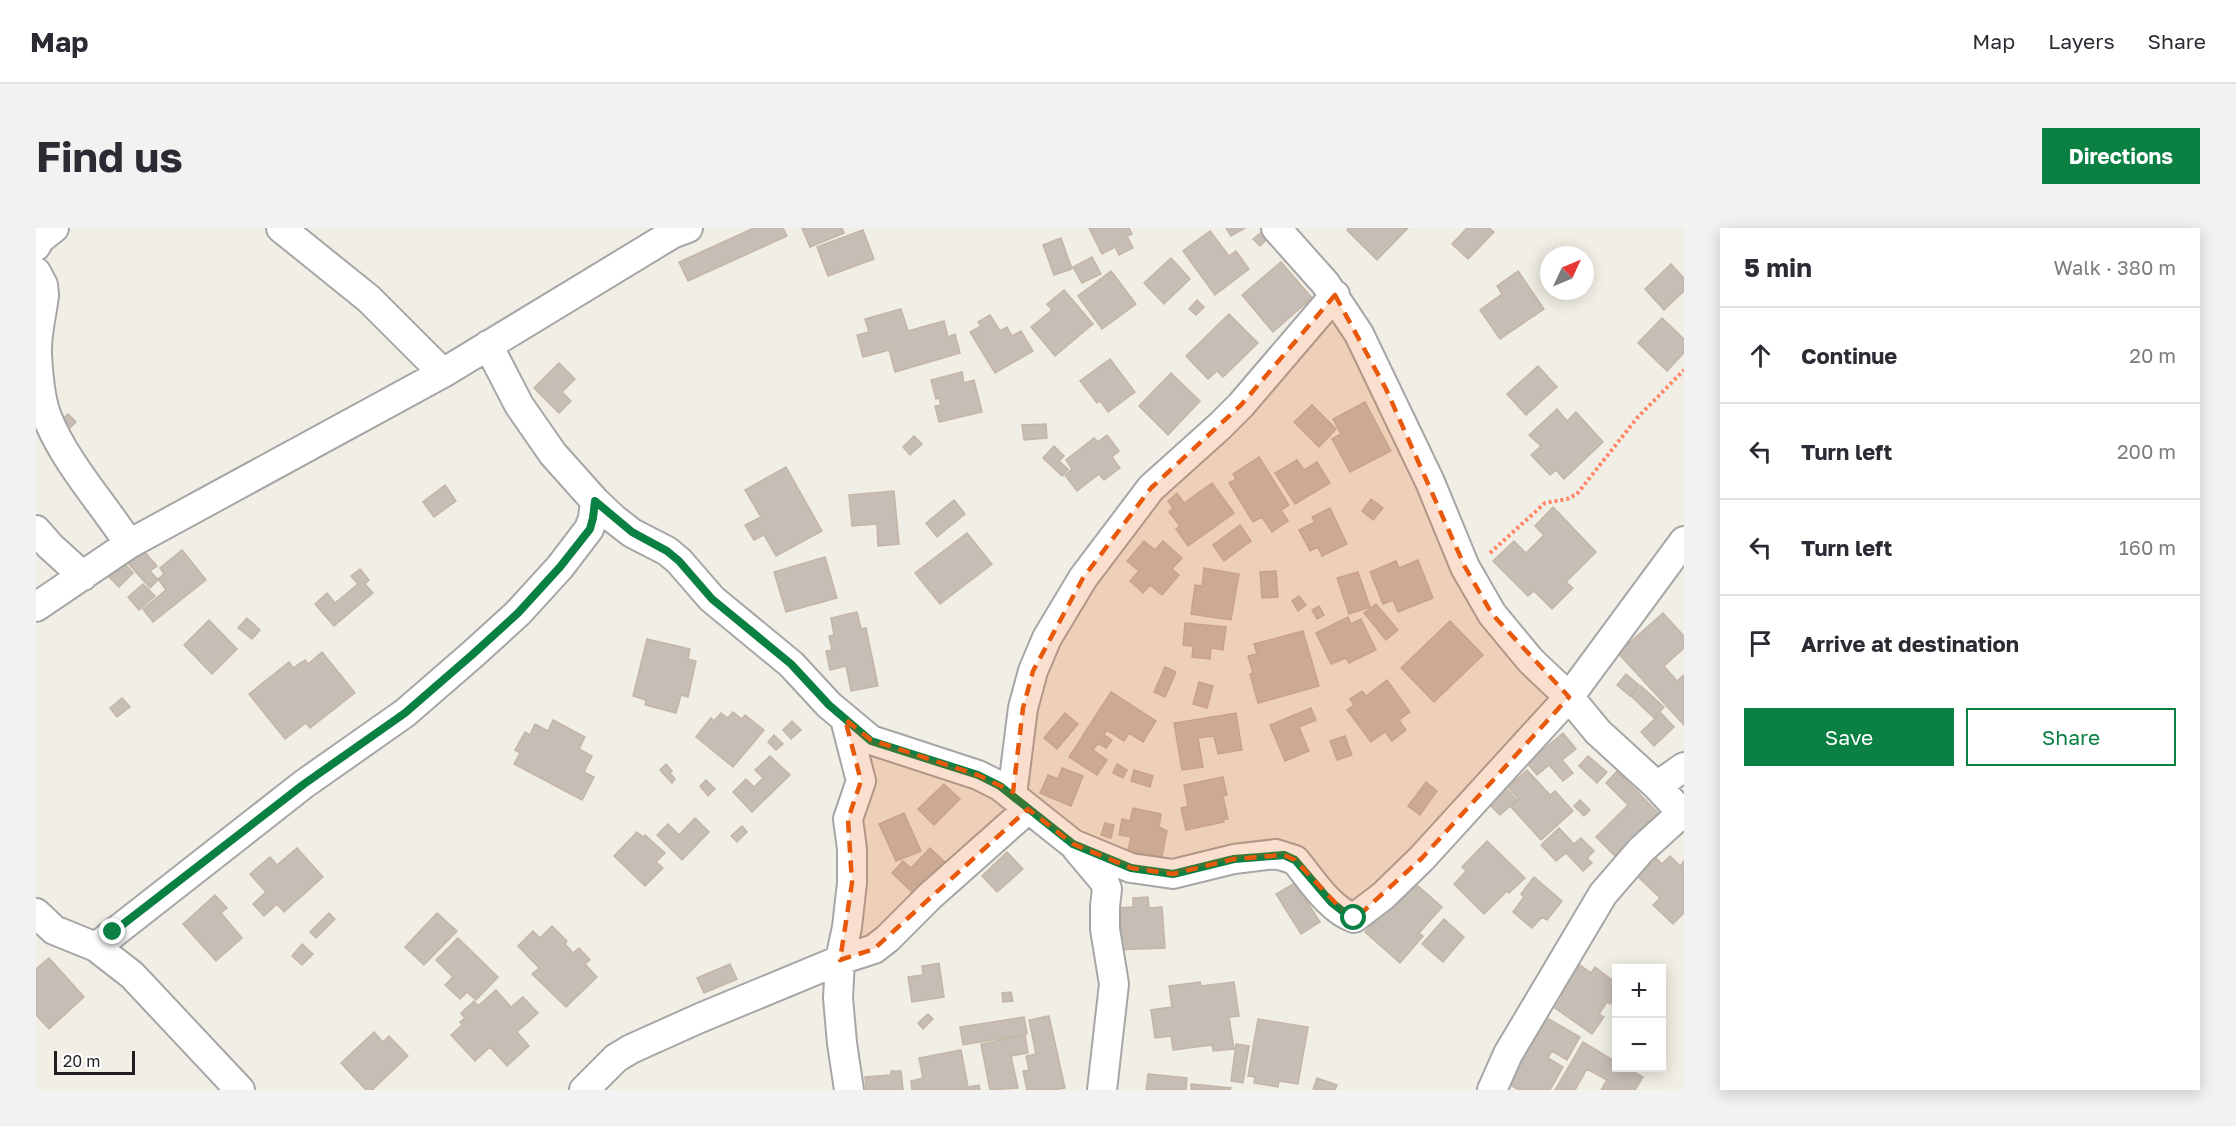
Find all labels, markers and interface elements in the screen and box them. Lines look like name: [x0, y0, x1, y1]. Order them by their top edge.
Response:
text: Map: [30, 25, 88, 58]
text: Map: [1972, 28, 2015, 54]
text: Layers: [2048, 28, 2115, 54]
text: Share: [2148, 28, 2206, 54]
button: Directions: [2042, 128, 2200, 184]
text: Find us: [36, 131, 183, 181]
north arrow: [1540, 246, 1594, 300]
text: 5 min: [1744, 252, 1812, 283]
text: Walk · 380 m: [2054, 255, 2176, 279]
icon: ahead: [1744, 339, 1777, 372]
text: Continue: [1801, 342, 1897, 369]
text: 20 m: [2129, 343, 2176, 367]
icon: left: [1744, 435, 1777, 468]
text: Turn left: [1801, 438, 1892, 465]
text: 200 m: [2117, 439, 2176, 463]
icon: left: [1744, 531, 1777, 564]
text: Turn left: [1801, 534, 1892, 561]
text: 160 m: [2119, 535, 2176, 559]
icon: arrive: [1744, 627, 1777, 660]
text: Arrive at destination: [1801, 630, 2019, 657]
button: Save: [1744, 708, 1954, 766]
button: Share: [1966, 708, 2176, 766]
route start: [1340, 904, 1366, 930]
route end: [99, 918, 125, 944]
map controls: [1612, 964, 1666, 1072]
button: +: [1612, 964, 1666, 1018]
button: −: [1612, 1018, 1666, 1072]
scale bar: [54, 1048, 135, 1076]
text: 20 m: [63, 1051, 100, 1071]

